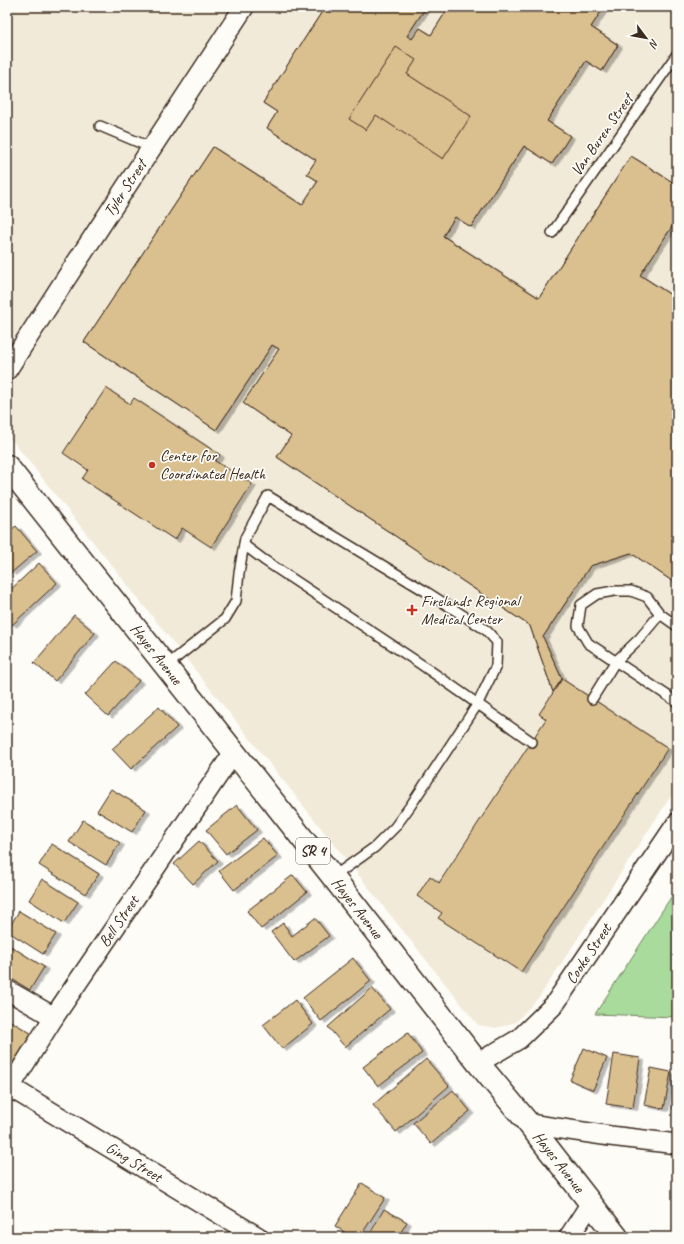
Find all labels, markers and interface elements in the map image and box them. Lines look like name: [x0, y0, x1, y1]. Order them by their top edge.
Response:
north arrow: [626, 18, 666, 58]
text: N: [646, 37, 662, 52]
street label: Van Buren Street: [566, 88, 639, 180]
street label: Tyler Street: [99, 154, 153, 220]
place label: Center for Coordinated Health: [160, 446, 266, 484]
marker: Center for Coordinated Health: [147, 460, 157, 470]
place label: Firelands Regional Medical Center: [421, 591, 523, 629]
marker: Firelands Regional Medical Center: [406, 604, 418, 616]
street label: Hayes Avenue: [126, 619, 188, 690]
road number: SR 4: [296, 838, 330, 864]
street label: Hayes Avenue: [327, 873, 388, 944]
street label: Bell Street: [94, 891, 144, 951]
street label: Cooke Street: [561, 919, 617, 988]
street label: Hayes Avenue: [528, 1127, 590, 1198]
street label: Ging Street: [102, 1137, 167, 1188]

